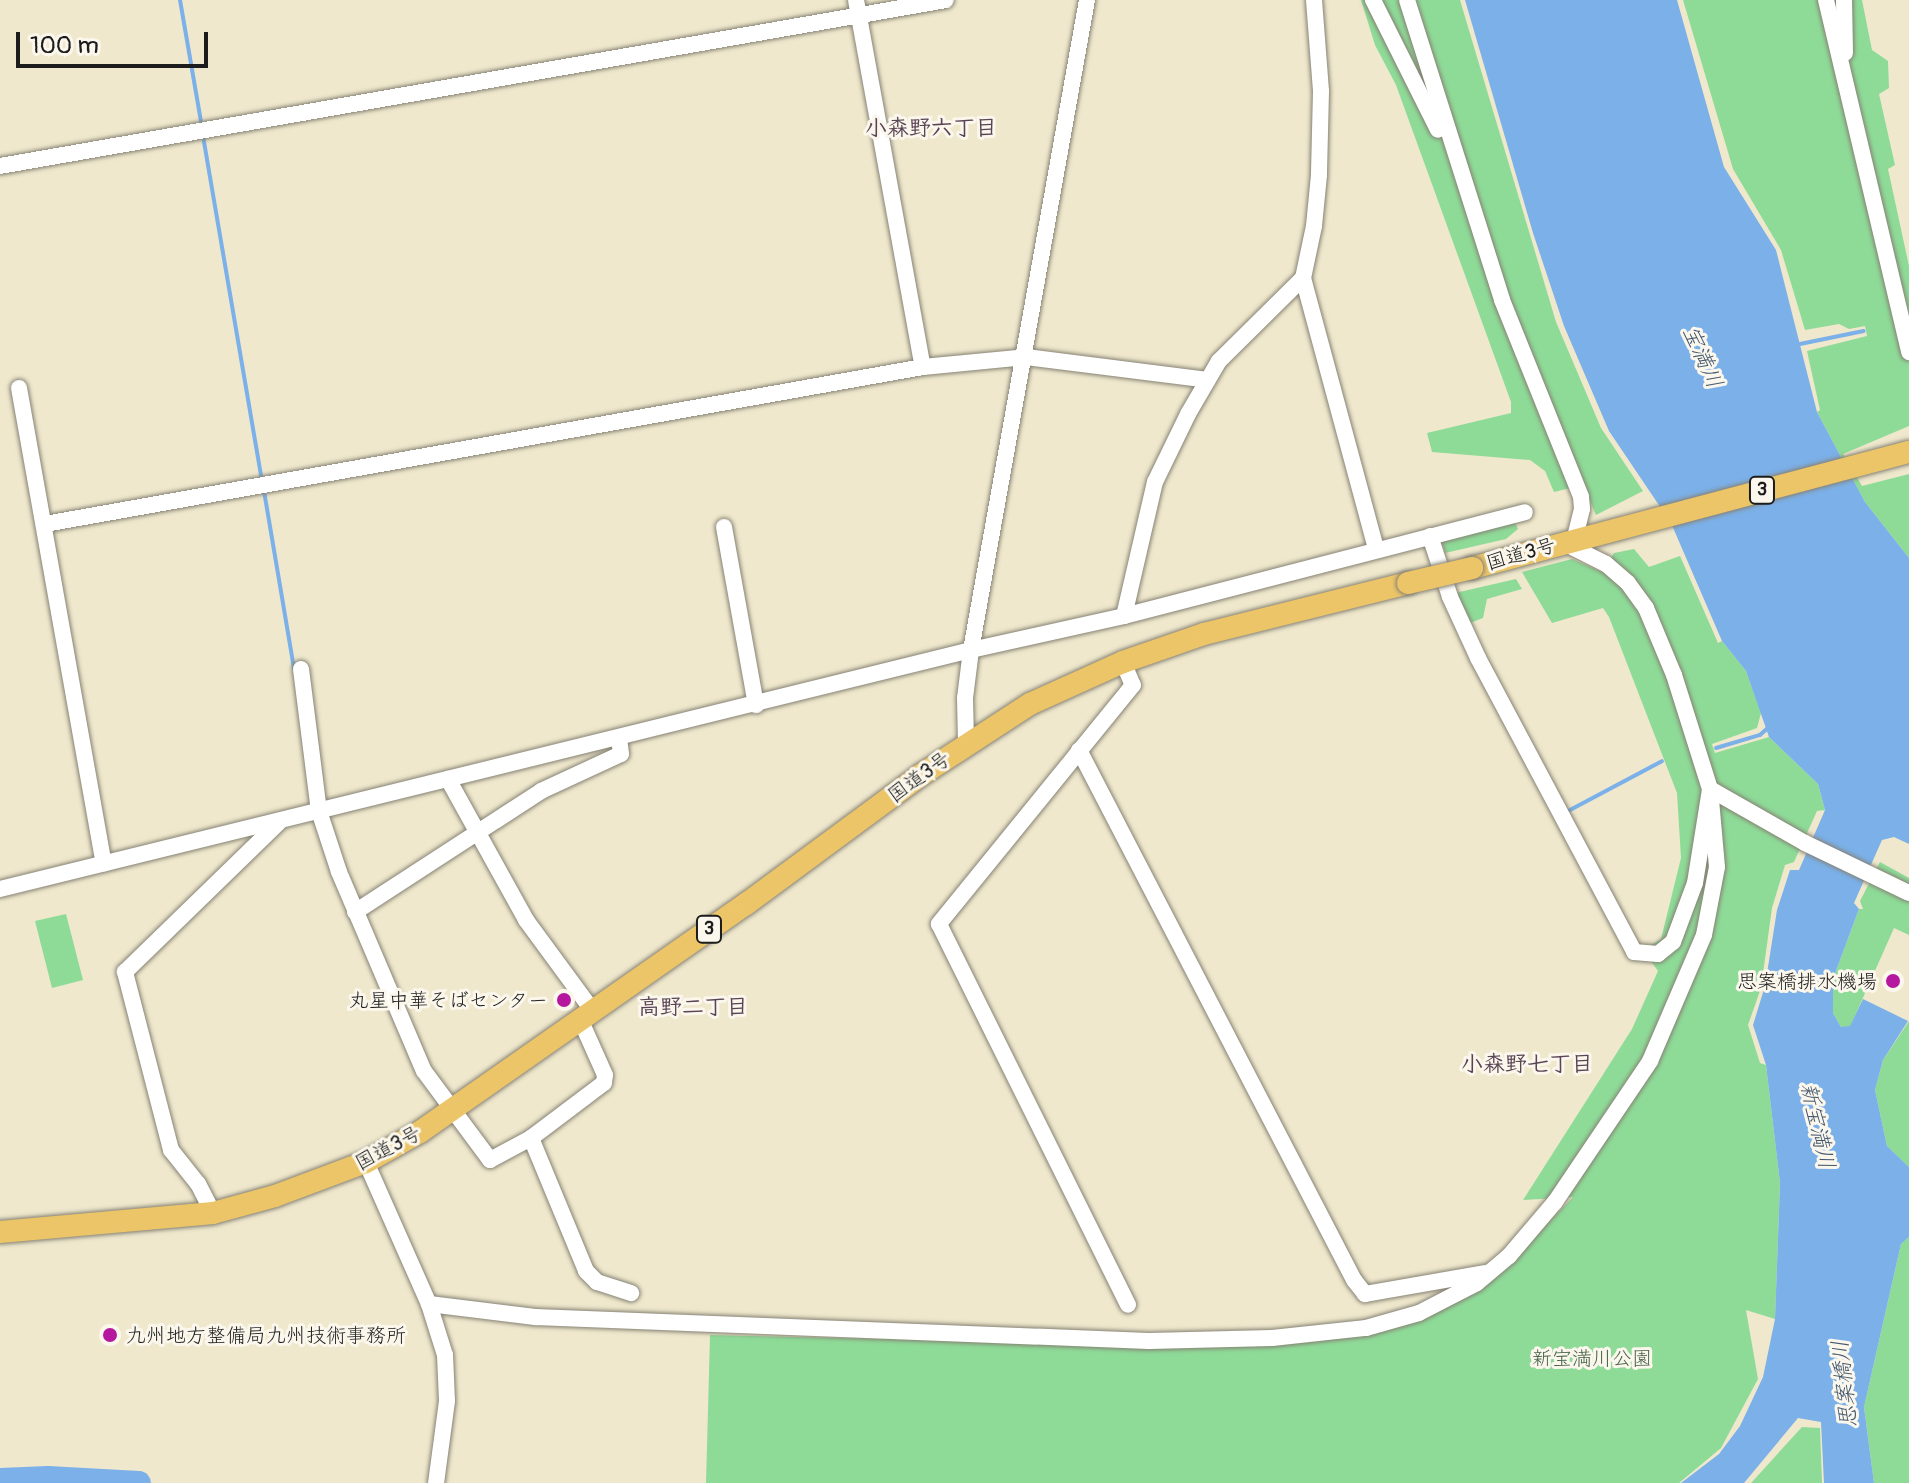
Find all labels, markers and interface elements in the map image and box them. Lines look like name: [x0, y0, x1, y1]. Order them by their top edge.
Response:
scale bar: [20, 16, 212, 66]
text: 100 m: [30, 31, 99, 60]
district label: 小森野六丁目: [865, 116, 997, 142]
water label: 宝満川: [1677, 321, 1727, 393]
road number: 3: [1748, 476, 1776, 504]
street label: 国道3号: [1483, 533, 1559, 575]
street label: 国道3号: [883, 746, 955, 808]
road number: 3: [695, 915, 723, 943]
place label: 思案橋排水機場: [1737, 969, 1877, 993]
marker: 思案橋排水機場: [1884, 972, 1902, 990]
place label: 丸星中華そばセンター: [348, 988, 548, 1012]
marker: 丸星中華そばセンター: [555, 991, 573, 1009]
district label: 高野二丁目: [638, 995, 748, 1021]
district label: 小森野七丁目: [1461, 1052, 1593, 1078]
water label: 新宝満川: [1794, 1080, 1840, 1172]
street label: 国道3号: [351, 1121, 425, 1175]
place label: 九州地方整備局九州技術事務所: [126, 1323, 406, 1347]
marker: 九州地方整備局九州技術事務所: [101, 1326, 119, 1344]
water label: 思案橋川: [1827, 1339, 1863, 1429]
park label: 新宝満川公園: [1532, 1346, 1652, 1370]

